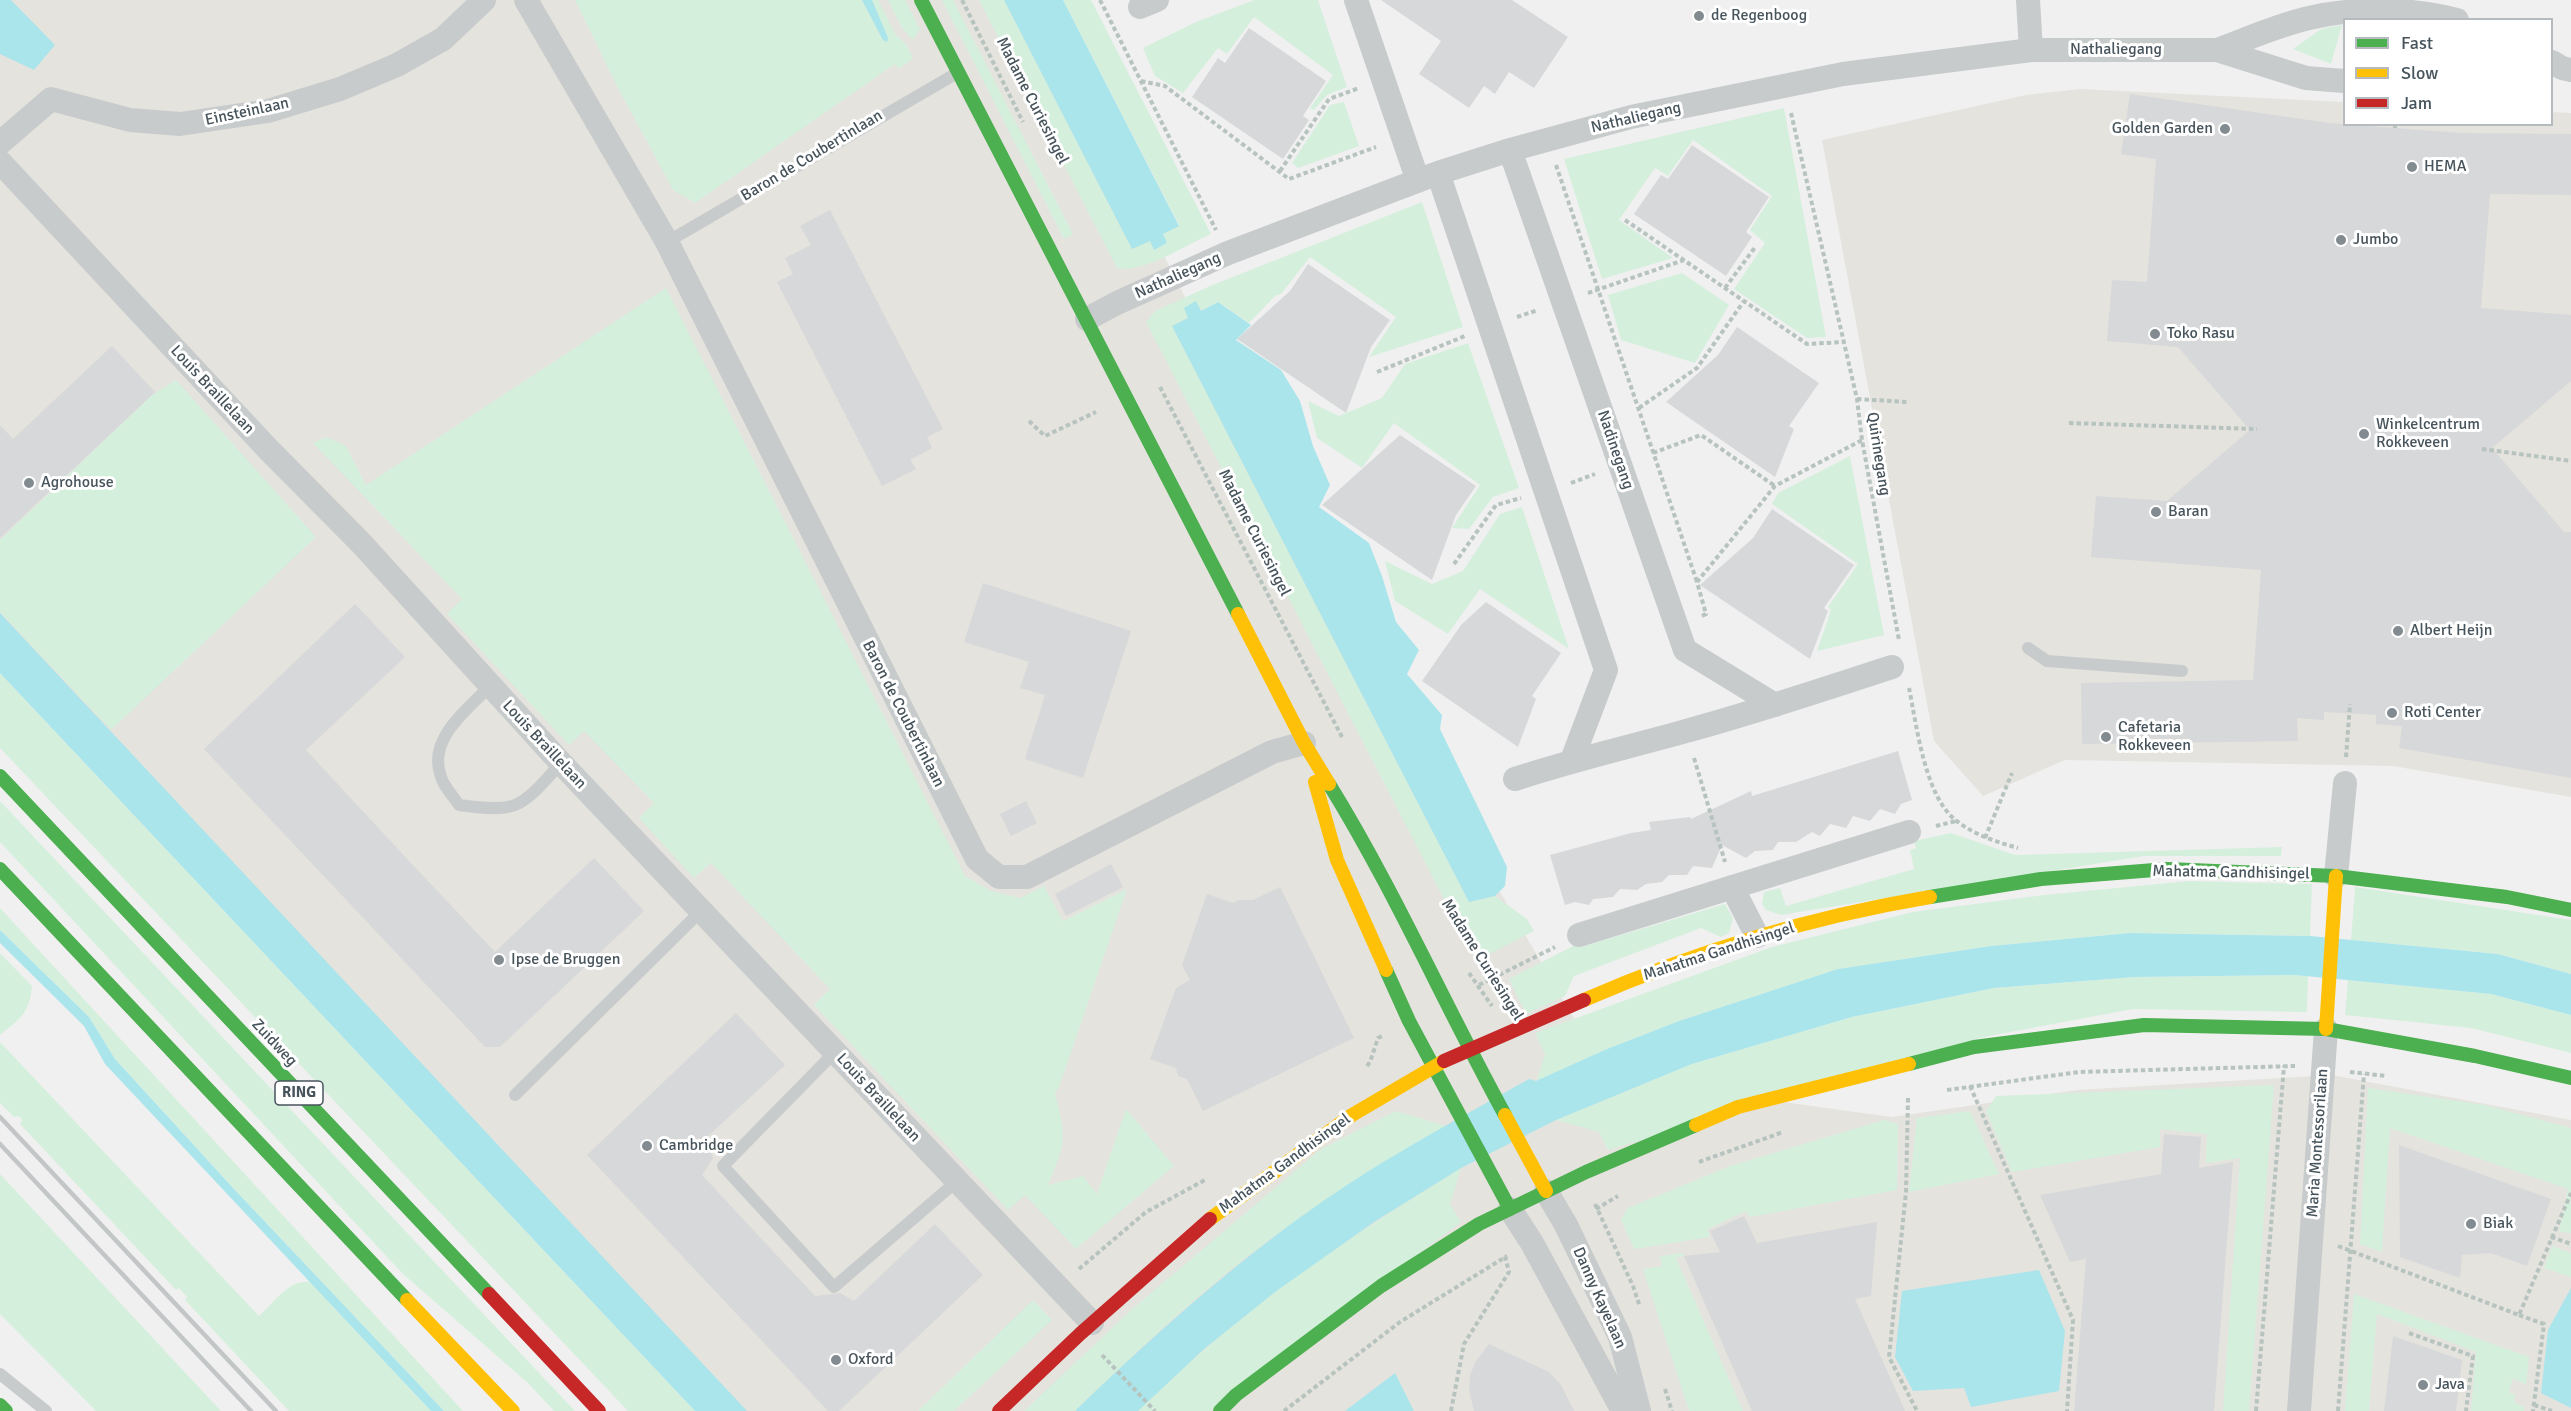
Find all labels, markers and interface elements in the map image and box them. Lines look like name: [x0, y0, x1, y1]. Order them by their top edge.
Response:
place label: de Regenboog: [1711, 6, 1807, 26]
marker: de Regenboog: [1692, 9, 1706, 23]
legend: [2343, 18, 2553, 126]
text: Fast: [2401, 32, 2433, 54]
street label: Madame Curiesingel: [992, 34, 1072, 168]
street label: Nathaliegang: [2070, 40, 2162, 60]
text: Slow: [2401, 62, 2438, 84]
text: Jam: [2401, 92, 2432, 114]
street label: Einsteinlaan: [203, 94, 291, 130]
street label: Nathaliegang: [1589, 98, 1683, 138]
street label: Baron de Coubertinlaan: [738, 106, 886, 206]
place label: Golden Garden: [2112, 119, 2213, 139]
marker: Golden Garden: [2218, 122, 2232, 136]
place label: HEMA: [2424, 157, 2467, 177]
marker: HEMA: [2405, 160, 2419, 174]
place label: Jumbo: [2353, 230, 2398, 250]
marker: Jumbo: [2334, 233, 2348, 247]
street label: Nathaliegang: [1132, 249, 1224, 303]
place label: Toko Rasu: [2167, 324, 2235, 344]
marker: Toko Rasu: [2148, 327, 2162, 341]
street label: Louis Braillelaan: [166, 342, 258, 438]
street label: Nadinegang: [1593, 408, 1637, 492]
street label: Quirinegang: [1862, 411, 1894, 497]
place label: Winkelcentrum Rokkeveen: [2376, 415, 2480, 453]
marker: Winkelcentrum Rokkeveen: [2357, 427, 2371, 441]
street label: Madame Curiesingel: [1214, 466, 1294, 600]
place label: Agrohouse: [41, 473, 114, 493]
marker: Agrohouse: [22, 476, 36, 490]
place label: Baran: [2168, 502, 2208, 522]
marker: Baran: [2149, 505, 2163, 519]
place label: Albert Heijn: [2410, 621, 2492, 641]
marker: Albert Heijn: [2391, 624, 2405, 638]
street label: Baron de Coubertinlaan: [858, 638, 948, 790]
street label: Louis Braillelaan: [498, 697, 590, 793]
place label: Roti Center: [2404, 703, 2481, 723]
marker: Roti Center: [2385, 706, 2399, 720]
place label: Cafetaria Rokkeveen: [2118, 718, 2191, 756]
marker: Cafetaria Rokkeveen: [2099, 730, 2113, 744]
street label: Mahatma Gandhisingel: [2152, 862, 2310, 884]
street label: Madame Curiesingel: [1437, 896, 1527, 1024]
street label: Mahatma Gandhisingel: [1641, 919, 1797, 985]
place label: Ipse de Bruggen: [511, 950, 620, 970]
marker: Ipse de Bruggen: [492, 953, 506, 967]
street label: Zuidweg: [247, 1015, 301, 1071]
street label: Louis Braillelaan: [832, 1050, 924, 1146]
street label: Maria Montessorilaan: [2303, 1068, 2333, 1218]
road number: RING: [275, 1081, 323, 1105]
street label: Mahatma Gandhisingel: [1216, 1110, 1354, 1218]
place label: Cambridge: [659, 1136, 733, 1156]
marker: Cambridge: [640, 1139, 654, 1153]
place label: Biak: [2483, 1214, 2513, 1234]
marker: Biak: [2464, 1217, 2478, 1231]
street label: Danny Kayelaan: [1568, 1244, 1630, 1352]
place label: Oxford: [848, 1350, 894, 1370]
marker: Oxford: [829, 1353, 843, 1367]
place label: Java: [2435, 1375, 2465, 1395]
marker: Java: [2416, 1378, 2430, 1392]

